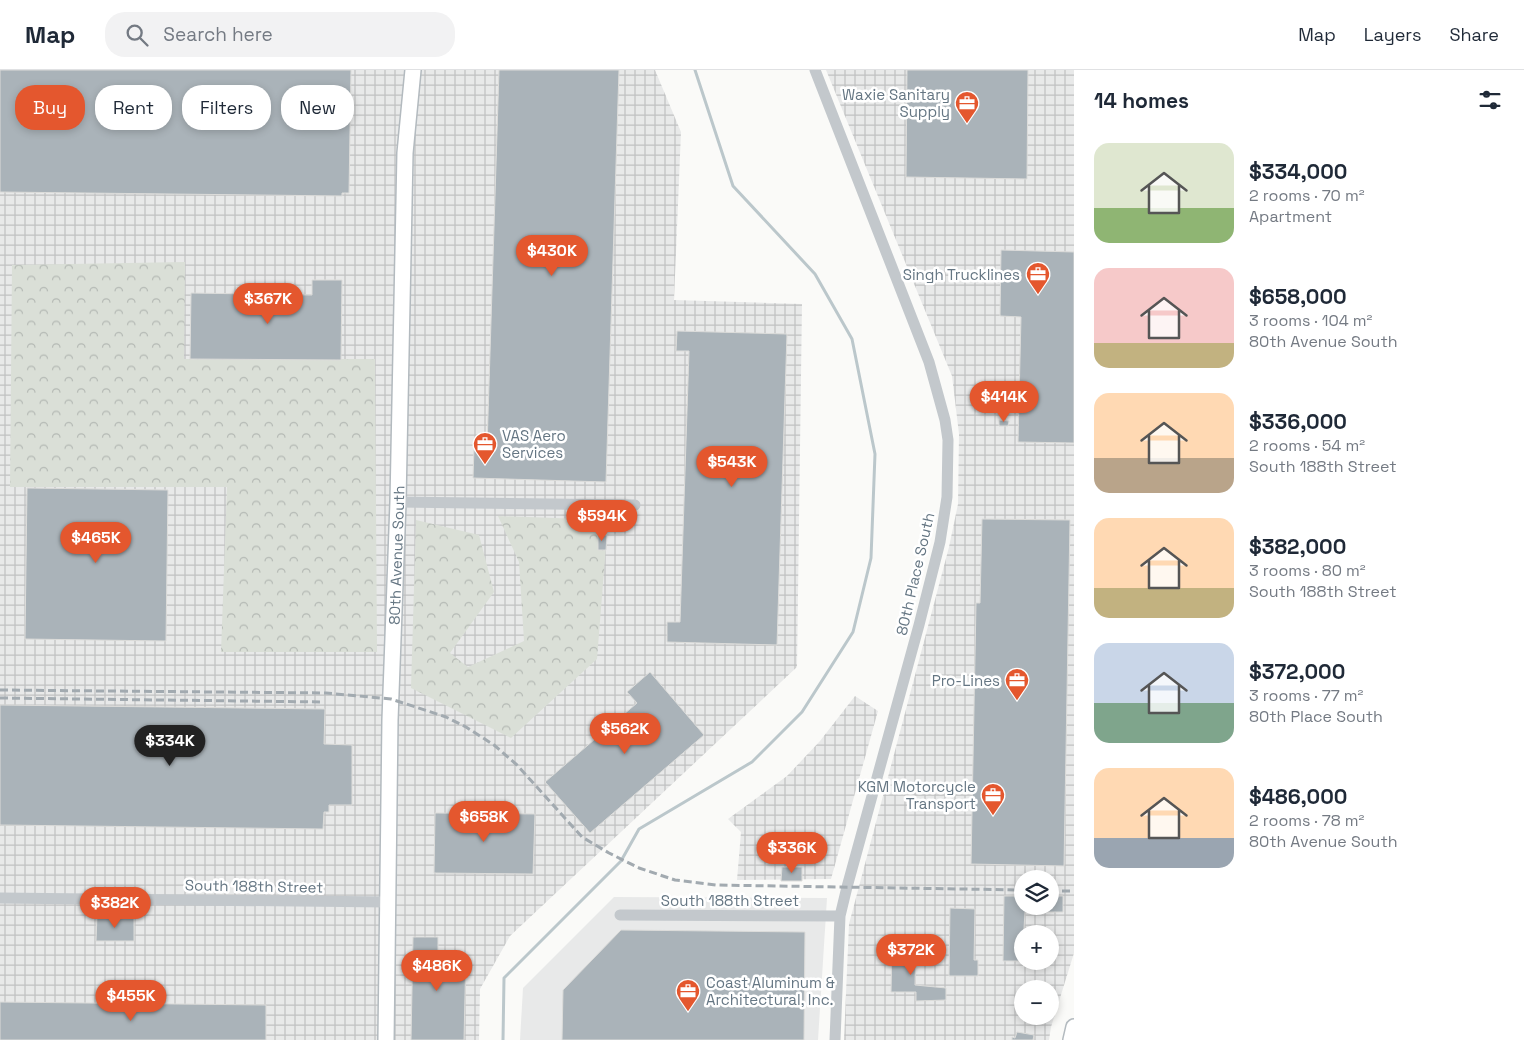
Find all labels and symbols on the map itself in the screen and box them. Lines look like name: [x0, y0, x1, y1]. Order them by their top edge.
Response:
place label: Waxie Sanitary Supply: [842, 85, 950, 121]
office icon: Waxie Sanitary Supply: [954, 90, 980, 124]
pin: $430K: [517, 234, 587, 277]
office icon: Singh Trucklines: [1025, 261, 1051, 295]
place label: Singh Trucklines: [903, 265, 1020, 284]
pin: $367K: [233, 282, 303, 325]
pin: $414K: [969, 380, 1039, 423]
place label: VAS Aero Services: [502, 426, 566, 462]
office icon: VAS Aero Services: [472, 431, 498, 465]
pin: $543K: [697, 446, 767, 488]
street label: 80th Avenue South: [384, 485, 408, 625]
pin: $594K: [567, 500, 637, 542]
street label: 80th Place South: [892, 511, 938, 637]
pin: $465K: [61, 522, 131, 564]
office icon: Pro-Lines: [1004, 667, 1030, 701]
place label: Pro-Lines: [932, 671, 1000, 690]
pin: $562K: [590, 712, 660, 755]
pin: $334K: [135, 724, 205, 767]
place label: KGM Motorcycle Transport: [858, 777, 976, 813]
office icon: KGM Motorcycle Transport: [980, 782, 1006, 816]
pin: $658K: [449, 800, 519, 843]
pin: $336K: [757, 832, 827, 874]
street label: South 188th Street: [185, 875, 323, 897]
pin: $382K: [80, 886, 150, 929]
street label: South 188th Street: [661, 891, 799, 910]
pin: $372K: [876, 934, 946, 976]
pin: $486K: [402, 950, 472, 992]
place label: Coast Aluminum & Architectural, Inc.: [706, 973, 835, 1009]
office icon: Coast Aluminum & Architectural, Inc.: [675, 978, 701, 1012]
pin: $455K: [96, 980, 166, 1022]

